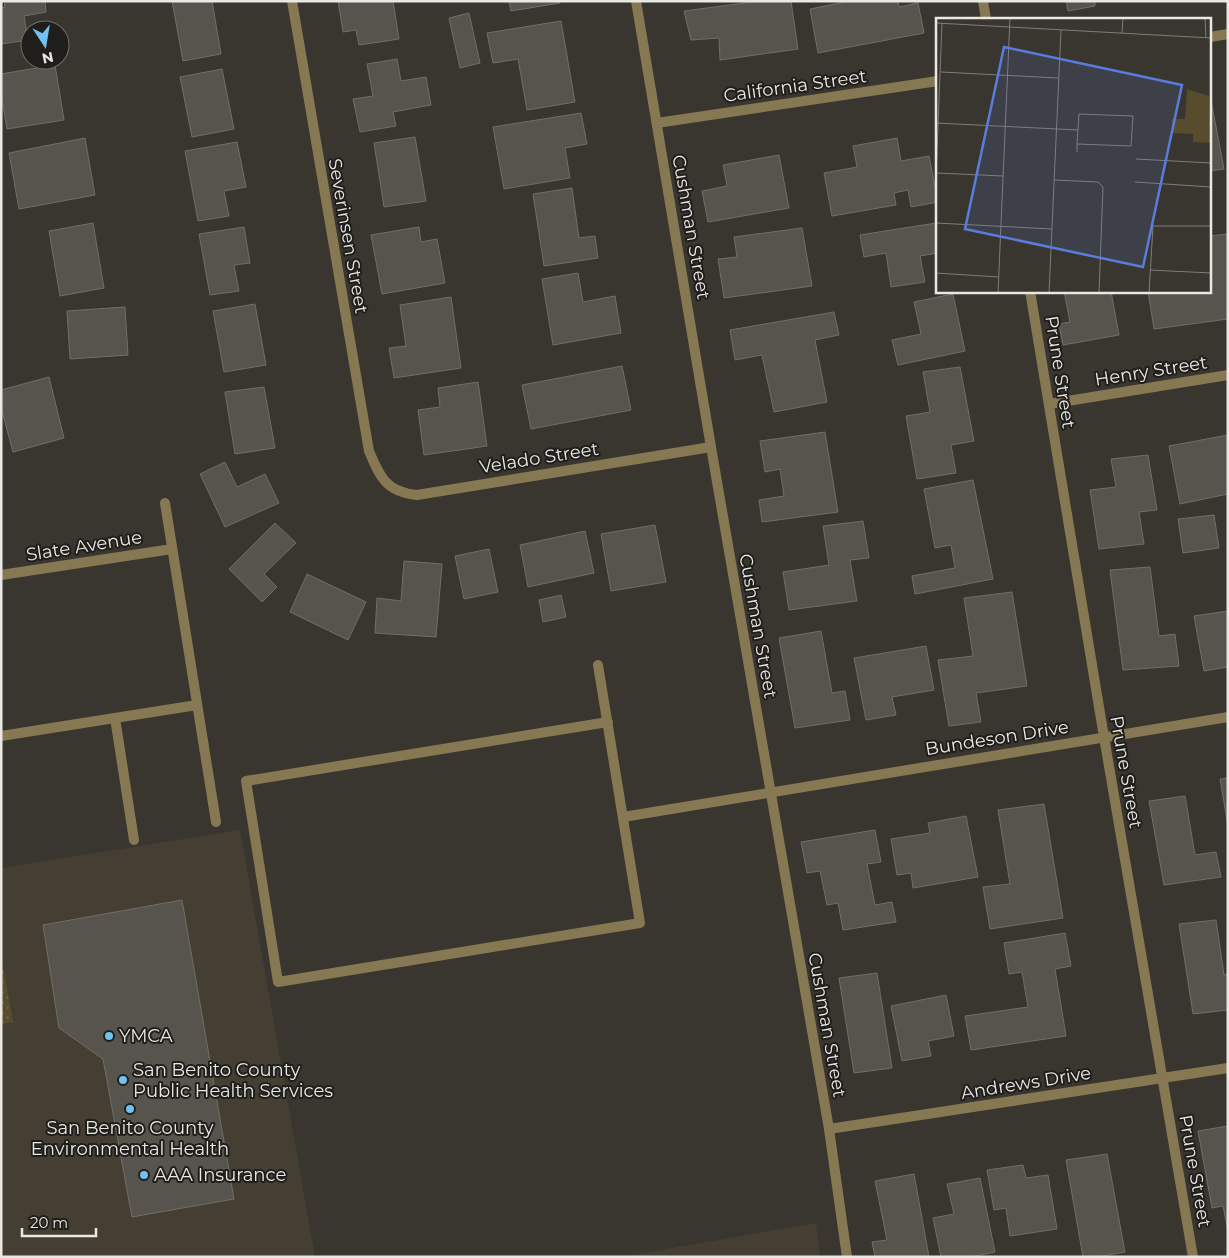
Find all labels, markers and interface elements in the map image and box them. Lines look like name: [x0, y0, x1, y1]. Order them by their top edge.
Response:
inset map: [936, 18, 1212, 292]
north arrow: [20, 20, 70, 70]
text: N: [40, 48, 55, 68]
street label: California Street: [722, 65, 868, 107]
street label: Cushman Street: [667, 153, 715, 301]
street label: Severinsen Street: [324, 157, 372, 315]
street label: Prune Street: [1040, 314, 1080, 430]
street label: Henry Street: [1093, 351, 1209, 391]
street label: Velado Street: [478, 438, 600, 478]
street label: Slate Avenue: [24, 526, 144, 566]
street label: Cushman Street: [734, 552, 782, 700]
street label: Prune Street: [1105, 714, 1147, 830]
street label: Bundeson Drive: [924, 716, 1070, 760]
street label: Cushman Street: [803, 951, 851, 1099]
place label: YMCA: [119, 1025, 173, 1047]
marker: YMCA: [103, 1030, 115, 1042]
place label: San Benito County Public Health Services: [133, 1059, 333, 1102]
street label: Andrews Drive: [959, 1062, 1093, 1104]
marker: San Benito County Public Health Services: [117, 1074, 129, 1086]
marker: San Benito County Environmental Health: [124, 1103, 136, 1115]
street label: Prune Street: [1174, 1113, 1216, 1229]
place label: San Benito County Environmental Health: [31, 1117, 229, 1160]
place label: AAA Insurance: [154, 1164, 286, 1186]
marker: AAA Insurance: [138, 1169, 150, 1181]
scale bar: [22, 1206, 96, 1238]
text: 20 m: [30, 1213, 68, 1232]

